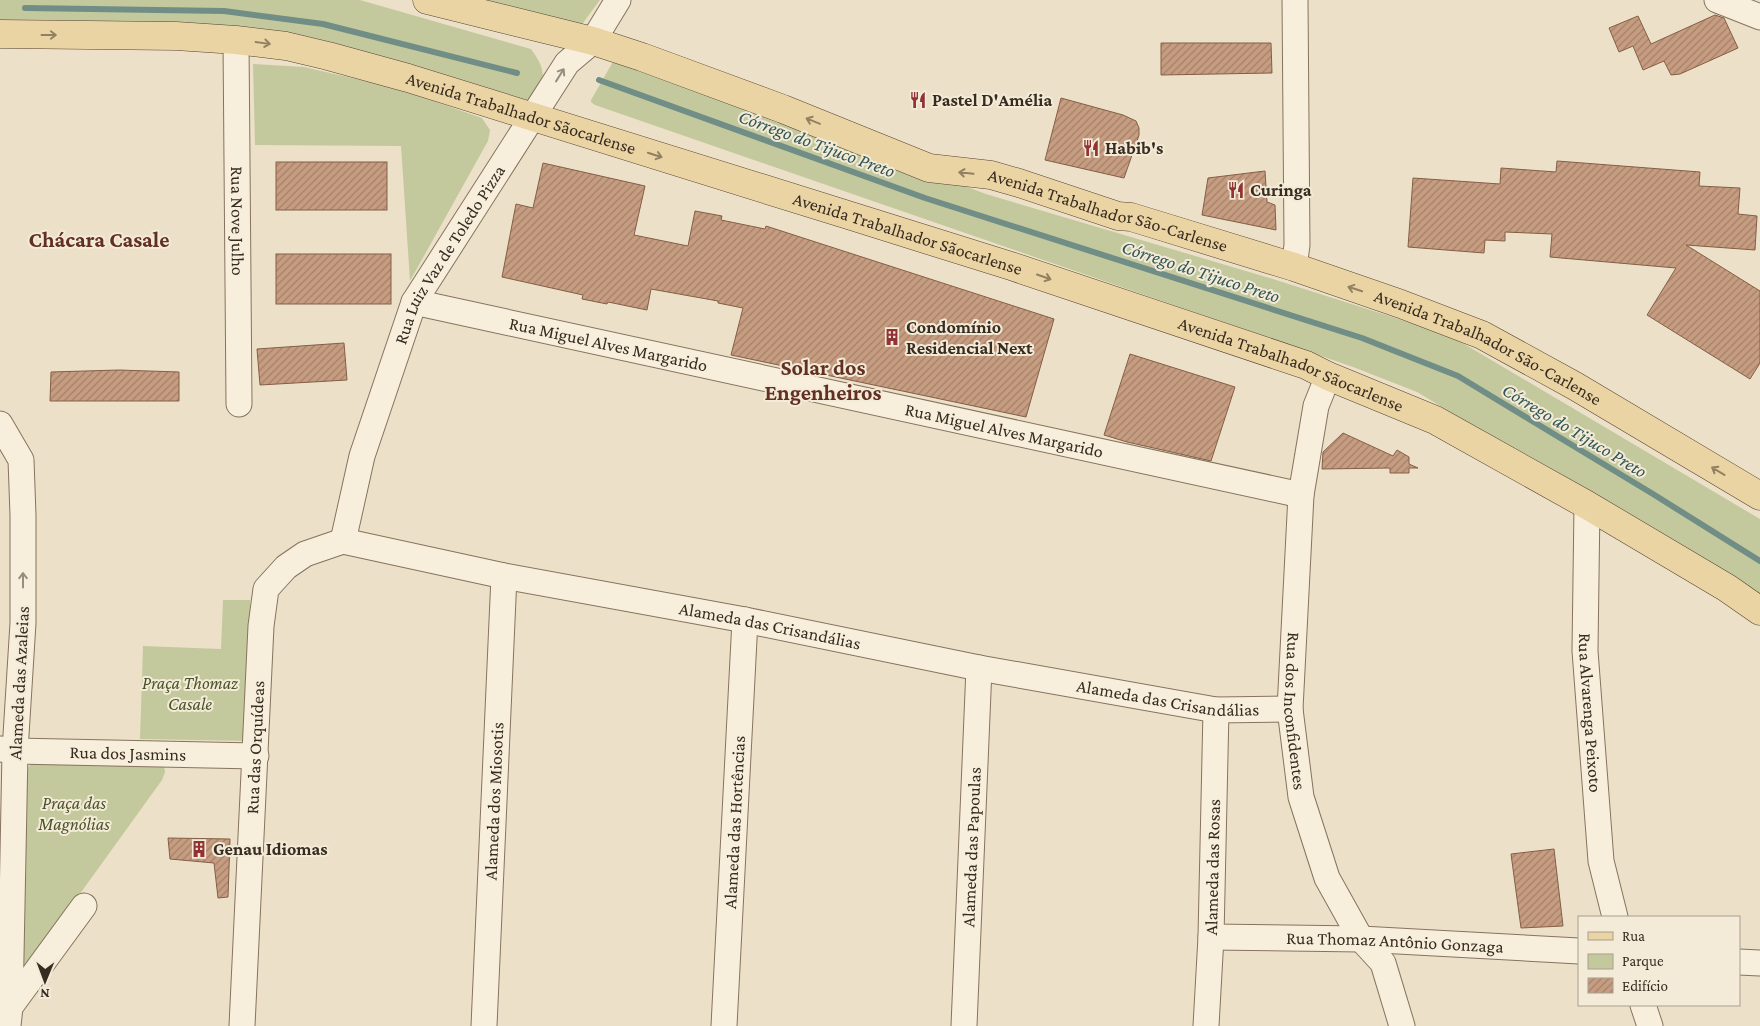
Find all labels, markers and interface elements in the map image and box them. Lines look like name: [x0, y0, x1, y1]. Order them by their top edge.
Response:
one-way arrow: [40, 30, 56, 40]
one-way arrow: [255, 39, 271, 49]
street label: Avenida Trabalhador Sãocarlense: [404, 68, 638, 158]
one-way arrow: [555, 69, 565, 83]
restaurant icon: Pastel D'Amélia: [908, 90, 928, 110]
place label: Pastel D'Amélia: [932, 90, 1052, 110]
water label: Córrego do Tijuco Preto: [735, 105, 898, 182]
one-way arrow: [806, 116, 821, 125]
restaurant icon: Habib's: [1081, 138, 1101, 158]
place label: Habib's: [1105, 138, 1163, 158]
one-way arrow: [647, 151, 662, 160]
street label: Rua Luiz Vaz de Toledo Pizza: [390, 161, 509, 347]
street label: Avenida Trabalhador São-Carlense: [986, 165, 1230, 256]
street label: Rua Nove Julho: [227, 166, 248, 276]
one-way arrow: [958, 168, 974, 177]
restaurant icon: Curinga: [1226, 180, 1246, 200]
place label: Curinga: [1250, 180, 1312, 200]
street label: Avenida Trabalhador Sãocarlense: [790, 188, 1025, 279]
district label: Chácara Casale: [29, 227, 169, 252]
water label: Córrego do Tijuco Preto: [1119, 236, 1282, 308]
one-way arrow: [1035, 273, 1051, 282]
one-way arrow: [1348, 283, 1364, 293]
street label: Avenida Trabalhador São-Carlense: [1372, 286, 1605, 409]
street label: Rua Miguel Alves Margarido: [507, 313, 710, 376]
street label: Avenida Trabalhador Sãocarlense: [1176, 313, 1406, 416]
place label: Condomínio Residencial Next: [906, 317, 1033, 358]
building icon: Condomínio Residencial Next: [882, 327, 902, 347]
district label: Solar dos Engenheiros: [765, 355, 881, 405]
water label: Córrego do Tijuco Preto: [1498, 379, 1651, 483]
street label: Rua Miguel Alves Margarido: [903, 399, 1105, 462]
one-way arrow: [1712, 466, 1726, 476]
one-way arrow: [18, 572, 28, 588]
street label: Alameda das Crisandálias: [677, 598, 863, 653]
street label: Alameda das Azaleias: [5, 606, 33, 760]
street label: Rua dos Inconfidentes: [1280, 631, 1310, 791]
street label: Rua Alvarenga Peixoto: [1575, 633, 1606, 793]
park label: Praça Thomaz Casale: [142, 673, 238, 714]
street label: Alameda das Crisandálias: [1075, 675, 1259, 720]
street label: Rua das Orquídeas: [242, 680, 268, 815]
street label: Alameda dos Miosotis: [480, 722, 507, 881]
street label: Alameda das Hortências: [720, 735, 749, 909]
street label: Rua dos Jasmins: [69, 742, 186, 765]
street label: Alameda das Papoulas: [958, 767, 985, 928]
park label: Praça das Magnólias: [37, 793, 110, 834]
street label: Alameda das Rosas: [1201, 799, 1224, 936]
building icon: Genau Idiomas: [189, 839, 209, 859]
place label: Genau Idiomas: [213, 839, 328, 859]
legend: [1578, 916, 1740, 1006]
street label: Rua Thomaz Antônio Gonzaga: [1286, 928, 1504, 957]
text: Rua: [1622, 928, 1645, 944]
text: Parque: [1622, 953, 1664, 970]
north arrow: [20, 956, 70, 1006]
text: Edifício: [1622, 978, 1668, 994]
text: N: [39, 986, 50, 1002]

